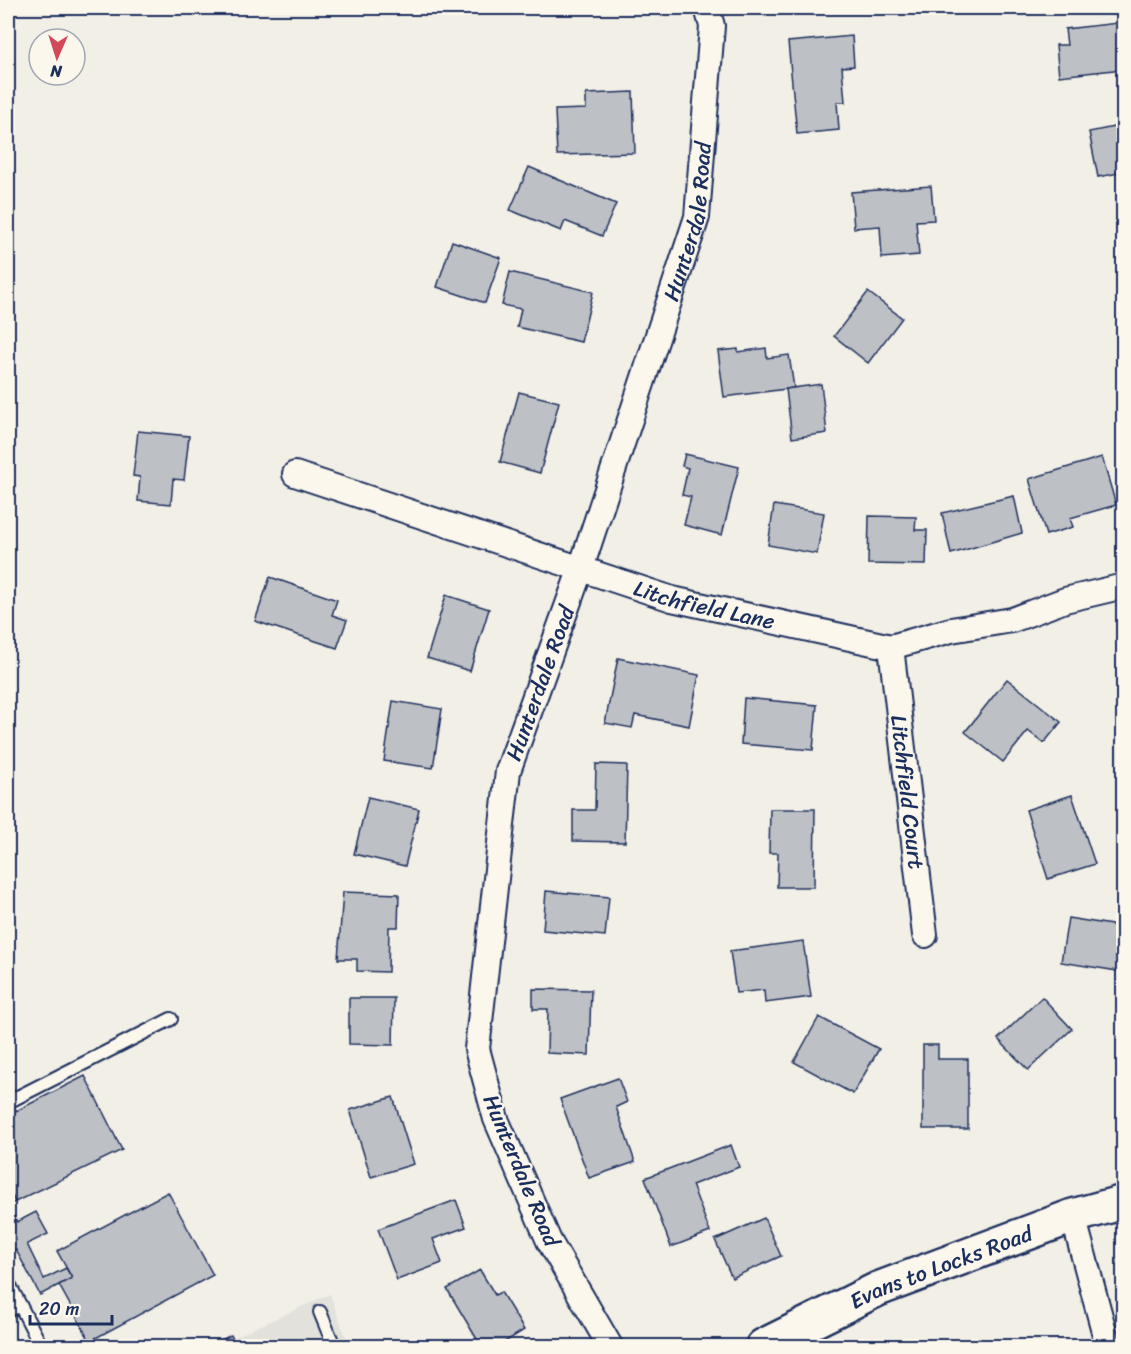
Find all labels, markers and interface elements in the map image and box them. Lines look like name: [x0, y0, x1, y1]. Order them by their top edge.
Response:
north arrow: [27, 27, 87, 87]
text: N: [49, 57, 64, 86]
street label: Hunterdale Road: [652, 139, 723, 306]
street label: Litchfield Lane: [628, 569, 779, 641]
street label: Hunterdale Road: [494, 599, 586, 766]
street label: Litchfield Court: [879, 713, 936, 872]
street label: Hunterdale Road: [472, 1088, 572, 1254]
street label: Evans to Locks Road: [843, 1213, 1039, 1320]
scale bar: [30, 1288, 112, 1326]
text: 20 m: [39, 1293, 79, 1325]

